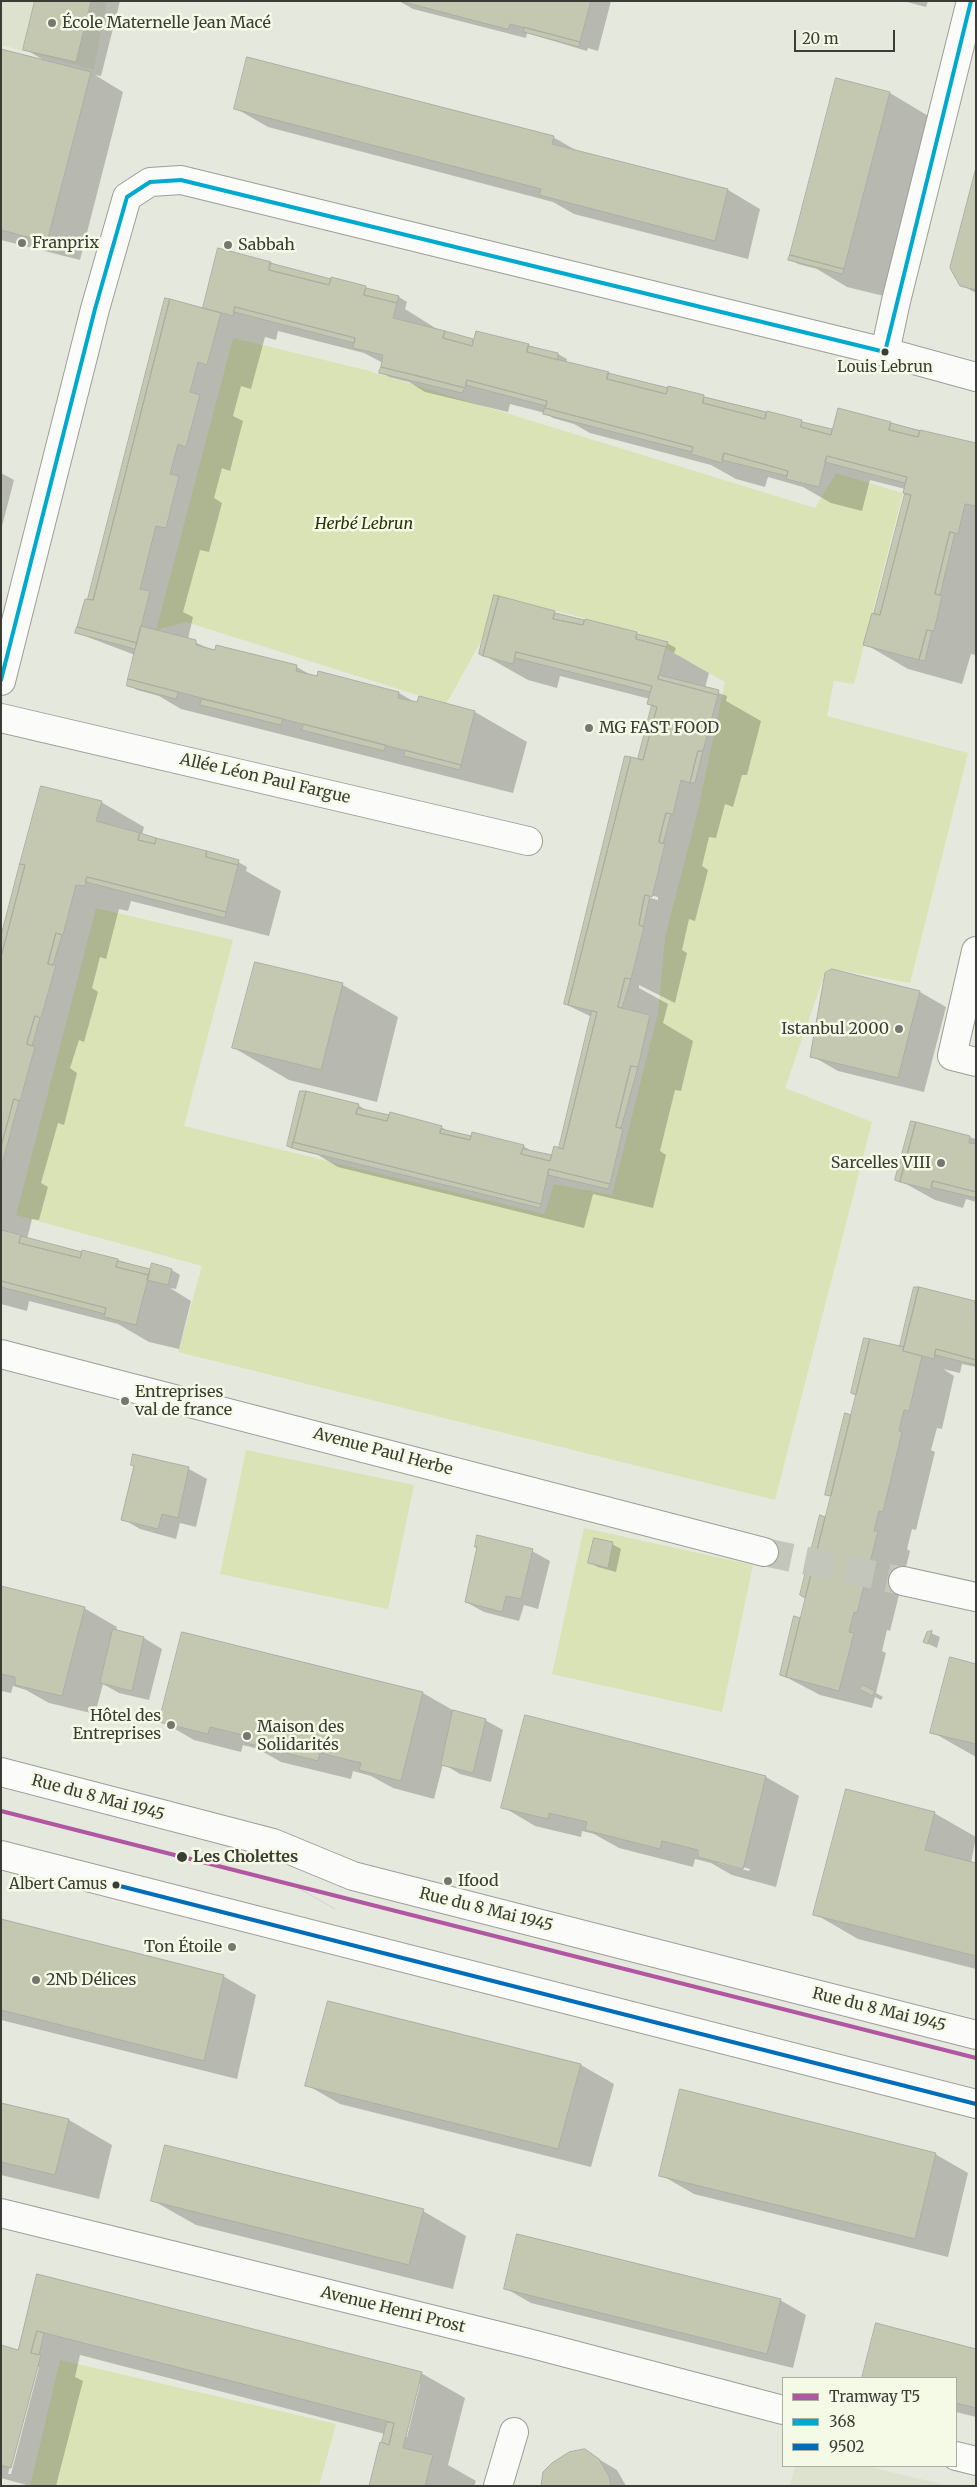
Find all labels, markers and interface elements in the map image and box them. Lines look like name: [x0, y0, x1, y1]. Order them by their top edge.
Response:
place label: École Maternelle Jean Macé: [62, 13, 271, 33]
marker: École Maternelle Jean Macé: [46, 17, 58, 29]
scale bar: [797, 20, 898, 52]
text: 20 m: [802, 29, 839, 48]
place label: Franprix: [32, 233, 99, 253]
place label: Sabbah: [238, 235, 295, 255]
marker: Franprix: [16, 237, 28, 249]
marker: Sabbah: [222, 239, 234, 251]
marker: Louis Lebrun: [880, 347, 890, 357]
place label: Louis Lebrun: [837, 359, 933, 377]
park label: Herbé Lebrun: [315, 514, 413, 534]
place label: MG FAST FOOD: [599, 718, 719, 738]
marker: MG FAST FOOD: [583, 722, 595, 734]
street label: Allée Léon Paul Fargue: [178, 750, 352, 808]
place label: Istanbul 2000: [781, 1019, 889, 1039]
marker: Istanbul 2000: [893, 1023, 905, 1035]
place label: Sarcelles VIII: [831, 1153, 931, 1173]
marker: Sarcelles VIII: [935, 1157, 947, 1169]
place label: Entreprises val de france: [135, 1382, 232, 1420]
marker: Entreprises val de france: [119, 1395, 131, 1407]
street label: Avenue Paul Herbe: [311, 1424, 455, 1480]
place label: Hôtel des Entreprises: [73, 1706, 161, 1744]
place label: Maison des Solidarités: [257, 1717, 344, 1755]
marker: Hôtel des Entreprises: [165, 1719, 177, 1731]
marker: Maison des Solidarités: [241, 1730, 253, 1742]
street label: Rue du 8 Mai 1945: [29, 1771, 167, 1825]
place label: Les Cholettes: [193, 1847, 298, 1867]
marker: Les Cholettes: [175, 1850, 189, 1864]
place label: Ifood: [458, 1871, 499, 1891]
marker: Ifood: [442, 1875, 454, 1887]
place label: Albert Camus: [9, 1876, 107, 1894]
marker: Albert Camus: [111, 1880, 121, 1890]
street label: Rue du 8 Mai 1945: [417, 1884, 555, 1936]
place label: Ton Étoile: [144, 1937, 222, 1957]
marker: Ton Étoile: [226, 1941, 238, 1953]
place label: 2Nb Délices: [46, 1970, 136, 1990]
marker: 2Nb Délices: [30, 1974, 42, 1986]
street label: Rue du 8 Mai 1945: [810, 1984, 948, 2036]
street label: Avenue Henri Prost: [319, 2283, 467, 2337]
legend: [782, 2377, 957, 2467]
text: Tramway T5: [829, 2387, 920, 2406]
text: 368: [829, 2412, 855, 2431]
text: 9502: [829, 2437, 864, 2456]

